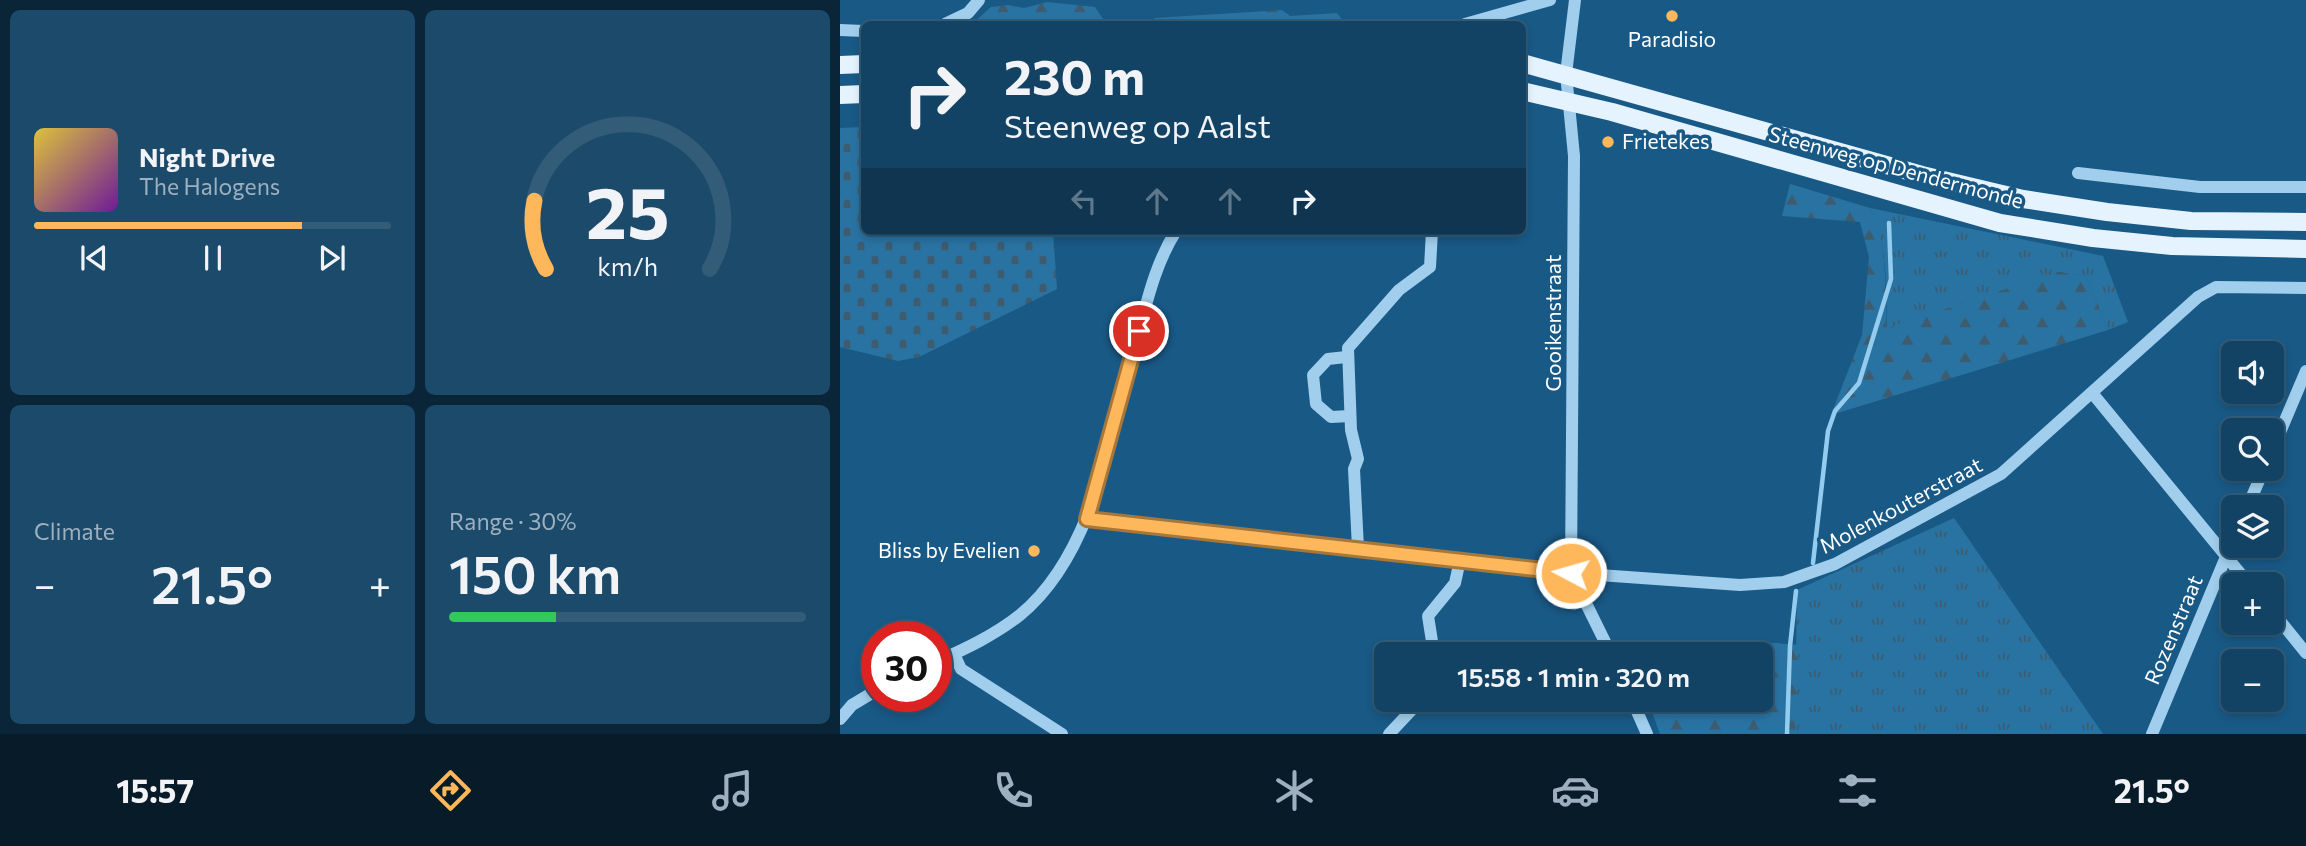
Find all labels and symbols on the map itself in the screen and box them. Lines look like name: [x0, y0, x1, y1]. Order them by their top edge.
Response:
marker: Paradisio: [1664, 8, 1680, 24]
place label: Paradisio: [1628, 26, 1716, 51]
street label: Steenweg op Dendermonde: [1766, 120, 2026, 213]
place label: Frietekes: [1622, 128, 1710, 153]
marker: Frietekes: [1600, 134, 1616, 150]
street label: Gooikenstraat: [1540, 255, 1565, 391]
pin: [1109, 301, 1169, 361]
street label: Molenkouterstraat: [1815, 451, 1986, 558]
position arrow: [1534, 536, 1608, 610]
place label: Bliss by Evelien: [878, 537, 1020, 562]
marker: Bliss by Evelien: [1026, 543, 1042, 559]
street label: Rozenstraat: [2138, 571, 2207, 688]
speed limit sign: 30: [861, 621, 952, 712]

